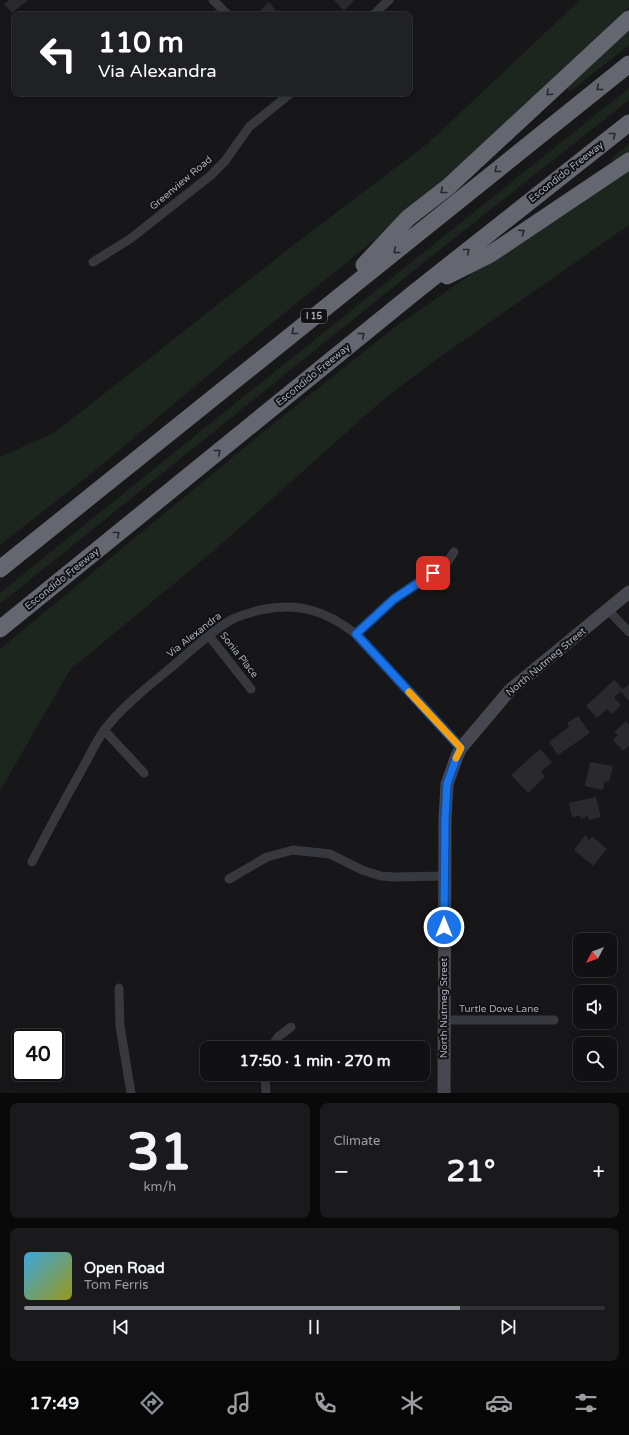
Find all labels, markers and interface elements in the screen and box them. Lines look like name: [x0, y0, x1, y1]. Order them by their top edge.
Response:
text: 110 m: [98, 26, 184, 60]
icon: left: [32, 28, 84, 80]
text: Via Alexandra: [98, 60, 217, 82]
one-way arrow: [596, 84, 603, 91]
one-way arrow: [546, 88, 554, 96]
one-way arrow: [609, 133, 616, 140]
street label: Escondido Freeway: [526, 139, 606, 205]
street label: Greenview Road: [147, 153, 215, 213]
one-way arrow: [495, 165, 502, 172]
one-way arrow: [441, 186, 448, 193]
one-way arrow: [518, 230, 525, 237]
one-way arrow: [393, 246, 400, 253]
one-way arrow: [463, 248, 470, 255]
road number: I 15: [301, 309, 327, 323]
one-way arrow: [292, 328, 299, 335]
one-way arrow: [358, 332, 365, 339]
street label: Escondido Freeway: [274, 341, 353, 409]
one-way arrow: [214, 450, 221, 457]
one-way arrow: [113, 532, 120, 539]
street label: Escondido Freeway: [23, 545, 102, 613]
pin: [416, 556, 450, 590]
icon: arrive: [422, 562, 444, 584]
street label: Via Alexandra: [164, 610, 224, 660]
street label: North Nutmeg Street: [504, 625, 588, 699]
street label: Sonia Place: [217, 630, 261, 681]
position arrow: [423, 906, 465, 948]
north arrow: [573, 933, 617, 977]
map controls: [573, 933, 617, 1081]
street label: North Nutmeg Street: [438, 958, 450, 1058]
button: sound: [573, 985, 617, 1029]
street label: Turtle Dove Lane: [459, 1003, 539, 1015]
speed limit sign: 40: [12, 1029, 64, 1081]
button: search: [573, 1037, 617, 1081]
text: 17:50 · 1 min · 270 m: [240, 1052, 390, 1070]
text: 31: [127, 1121, 192, 1184]
text: Climate: [334, 1133, 380, 1149]
text: 21°: [446, 1153, 495, 1190]
text: −: [334, 1159, 349, 1185]
text: +: [593, 1159, 605, 1185]
text: km/h: [143, 1179, 176, 1195]
text: Open Road: [84, 1259, 165, 1277]
text: Tom Ferris: [84, 1277, 148, 1293]
icon: previous: [110, 1316, 132, 1338]
icon: pause: [303, 1316, 325, 1338]
icon: next: [497, 1316, 519, 1338]
icon: directions: [138, 1389, 166, 1417]
icon: music: [225, 1389, 253, 1417]
icon: phone: [311, 1389, 339, 1417]
icon: climate: [398, 1389, 426, 1417]
icon: car: [485, 1389, 513, 1417]
icon: filters: [572, 1389, 600, 1417]
text: 17:49: [29, 1392, 79, 1414]

